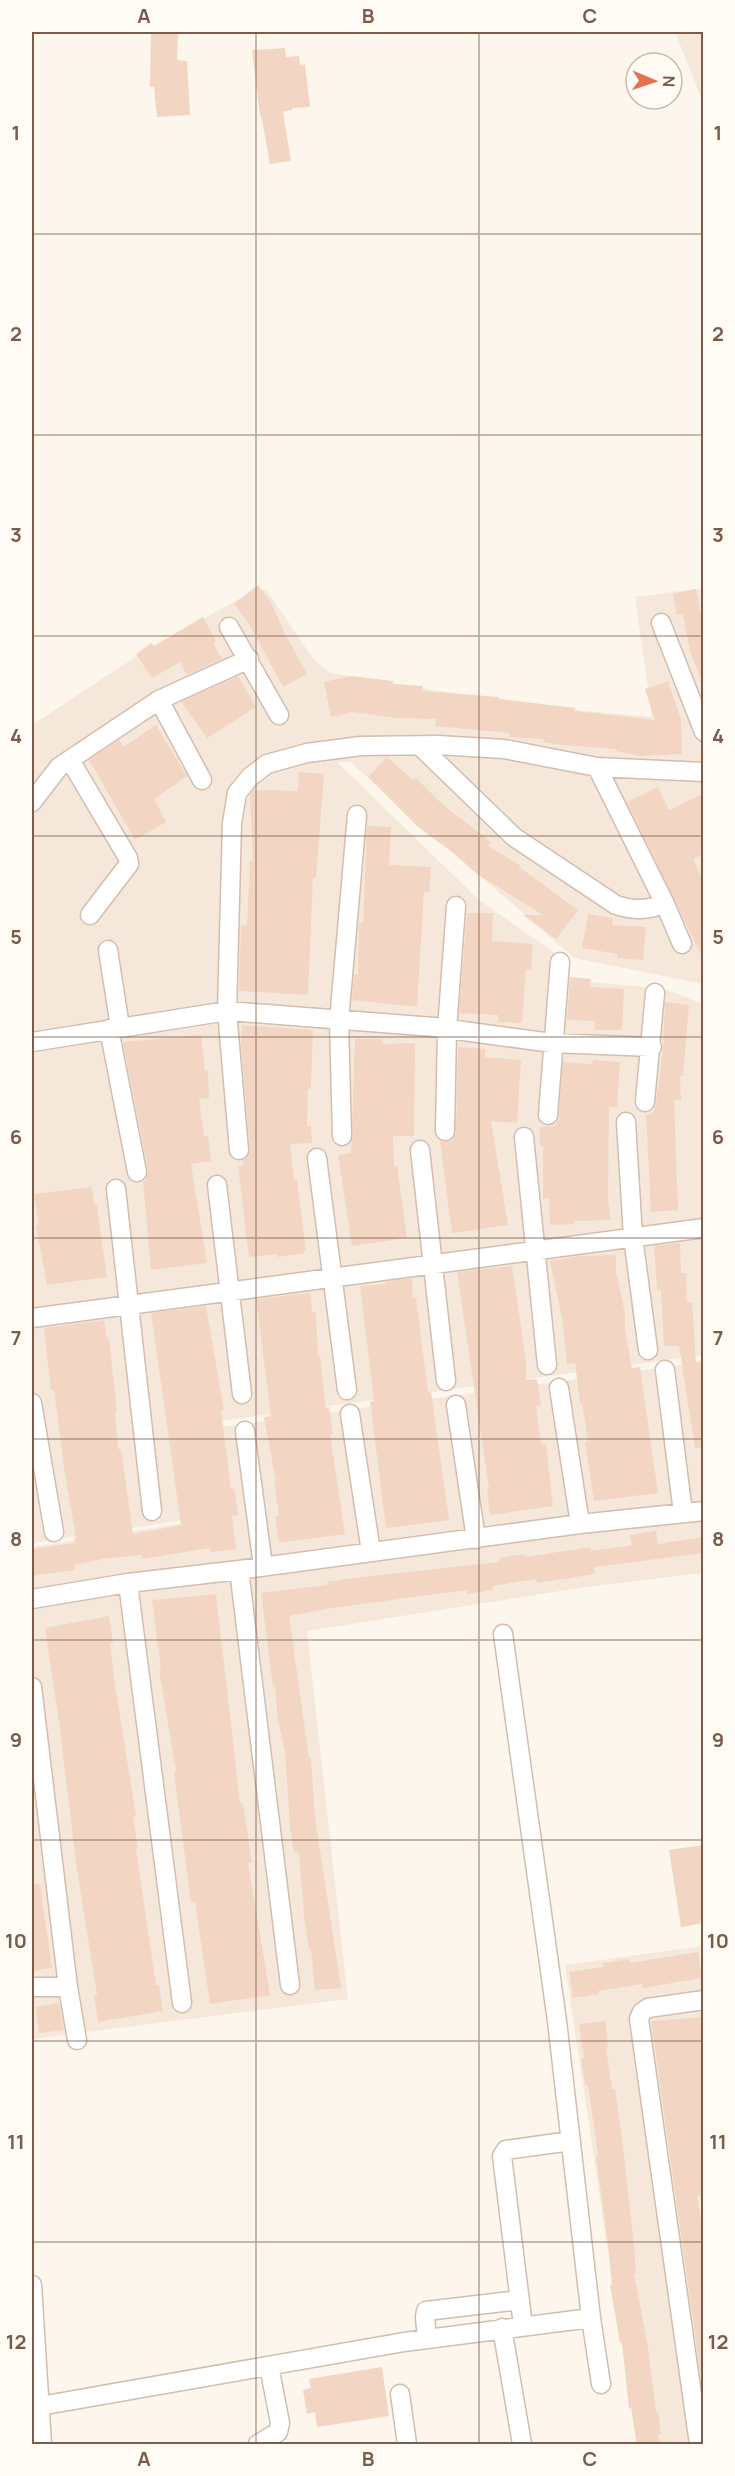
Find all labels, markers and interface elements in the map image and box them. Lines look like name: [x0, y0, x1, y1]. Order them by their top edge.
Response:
text: A: [137, 2, 151, 29]
text: B: [362, 2, 375, 29]
text: C: [583, 2, 597, 29]
north arrow: [624, 51, 684, 111]
text: N: [658, 75, 680, 88]
text: 1: [12, 119, 20, 146]
text: 1: [714, 119, 722, 146]
text: 2: [10, 320, 22, 347]
text: 2: [712, 320, 724, 347]
text: 3: [10, 521, 22, 548]
text: 3: [712, 521, 724, 548]
text: 4: [10, 722, 22, 749]
text: 4: [712, 722, 724, 749]
text: 5: [10, 923, 22, 950]
text: 5: [712, 923, 724, 950]
text: 6: [10, 1123, 22, 1150]
text: 6: [712, 1123, 724, 1150]
text: 7: [11, 1324, 21, 1351]
text: 7: [713, 1324, 723, 1351]
text: 8: [10, 1525, 22, 1552]
text: 8: [712, 1525, 724, 1552]
text: 9: [10, 1726, 22, 1753]
text: 9: [712, 1726, 724, 1753]
text: 10: [5, 1927, 27, 1954]
text: 10: [707, 1927, 729, 1954]
text: 11: [7, 2128, 25, 2155]
text: 11: [709, 2128, 727, 2155]
text: 12: [6, 2328, 26, 2355]
text: 12: [708, 2328, 728, 2355]
text: A: [137, 2445, 151, 2472]
text: B: [362, 2445, 375, 2472]
text: C: [583, 2445, 597, 2472]

